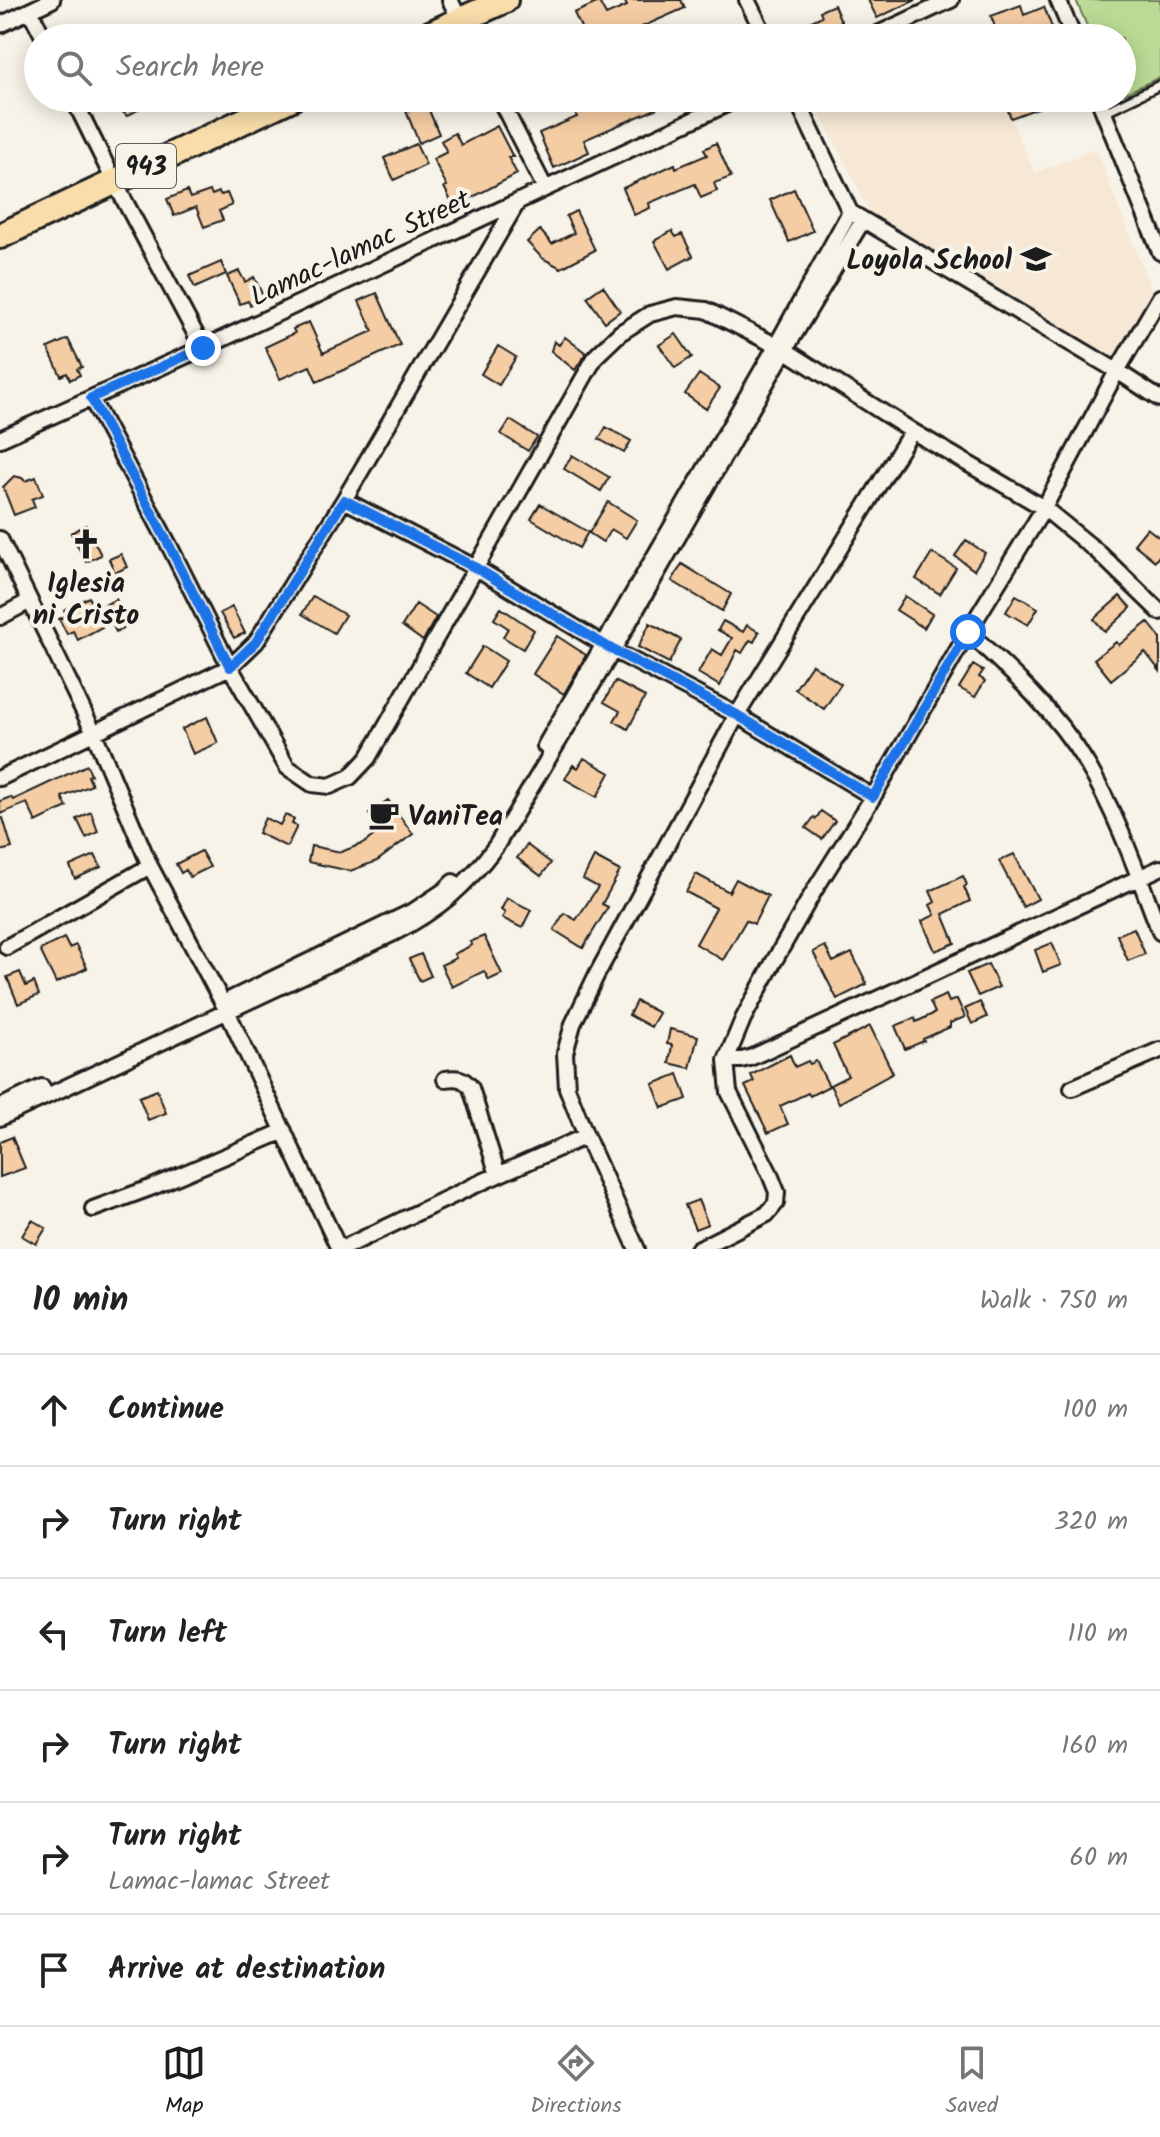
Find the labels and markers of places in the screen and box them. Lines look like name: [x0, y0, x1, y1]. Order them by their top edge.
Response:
place label: Loyola School: [846, 239, 1013, 284]
school or university icon: Loyola School: [1019, 242, 1053, 276]
church icon: Iglesia ni Cristo: [69, 527, 103, 561]
place label: Iglesia ni Cristo: [33, 562, 140, 639]
place label: VaniTea: [408, 795, 503, 840]
cafe icon: VaniTea: [367, 798, 401, 832]

